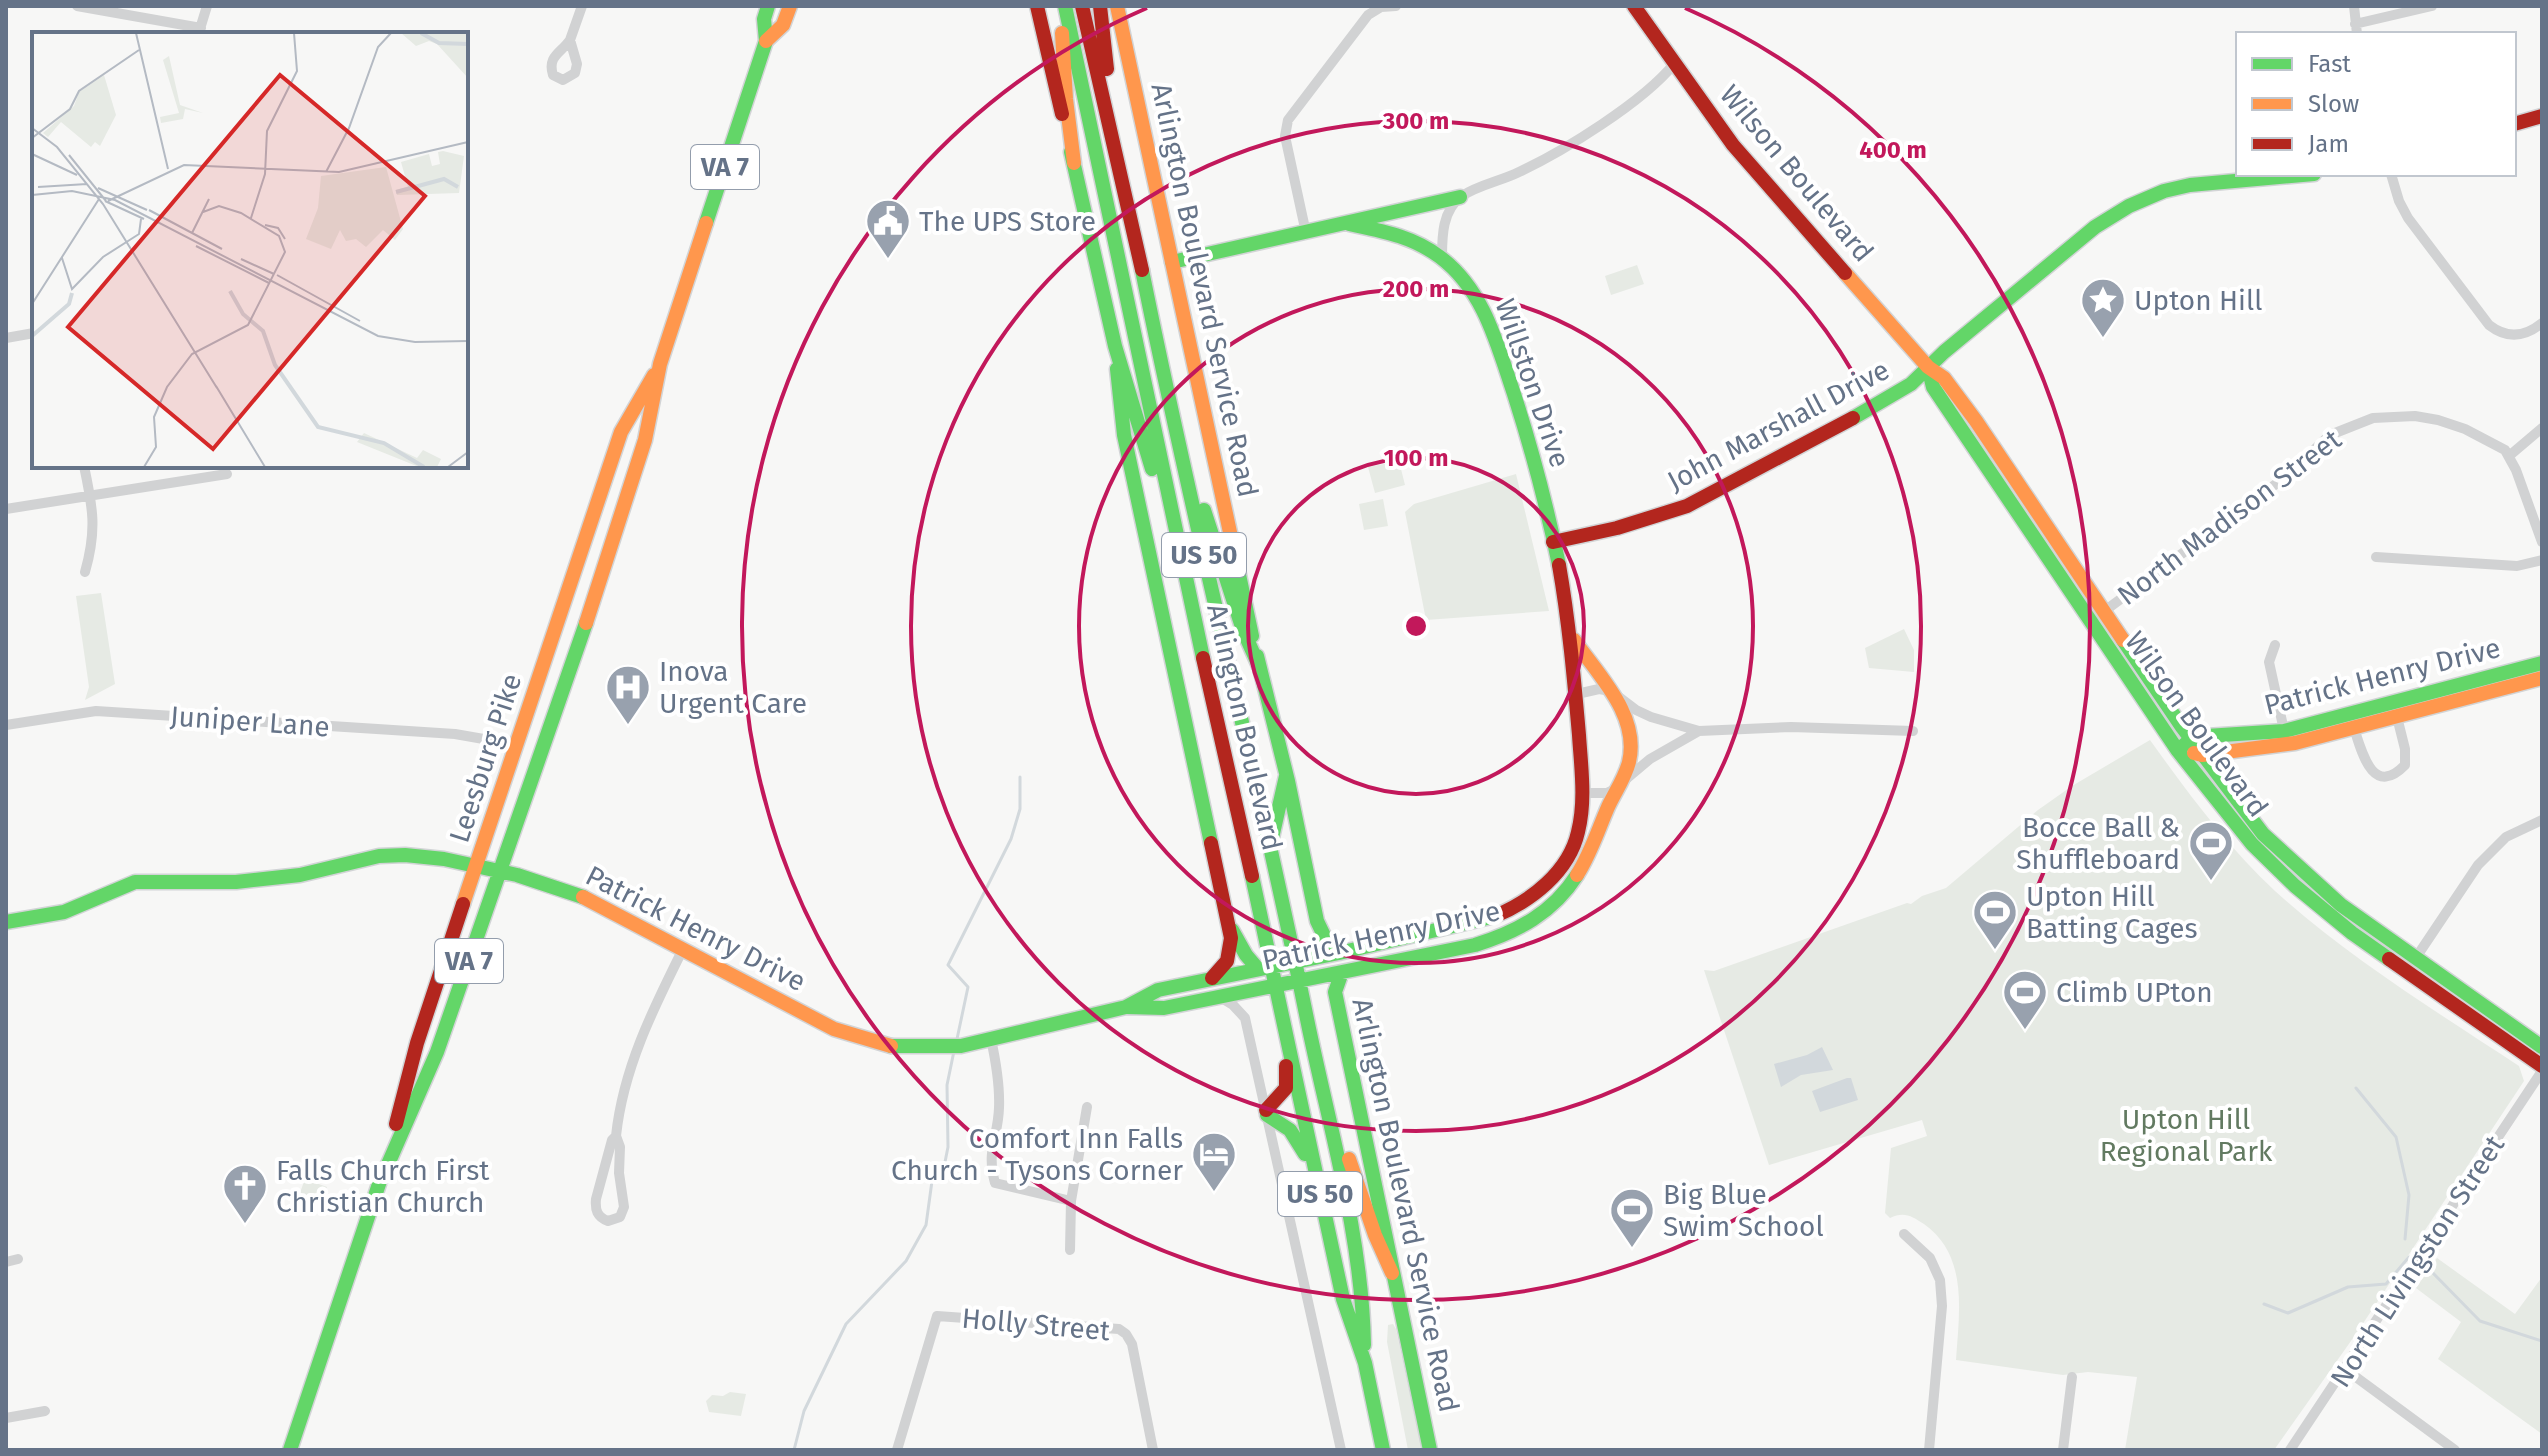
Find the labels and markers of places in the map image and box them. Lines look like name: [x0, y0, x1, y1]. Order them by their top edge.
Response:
public building icon: The UPS Store: [864, 197, 912, 260]
place label: The UPS Store: [919, 205, 1096, 238]
place icon: Upton Hill: [2079, 276, 2127, 339]
place label: Upton Hill: [2134, 284, 2262, 317]
centre of rings: [1402, 612, 1430, 640]
place label: Inova Urgent Care: [659, 655, 807, 720]
hospital icon: Inova Urgent Care: [604, 663, 652, 726]
place label: Bocce Ball & Shuffleboard: [2016, 811, 2180, 876]
sports icon: Bocce Ball & Shuffleboard: [2187, 819, 2235, 882]
place label: Upton Hill Batting Cages: [2026, 880, 2198, 945]
sports icon: Upton Hill Batting Cages: [1971, 888, 2019, 951]
sports icon: Climb UPton: [2001, 968, 2049, 1031]
place label: Climb UPton: [2056, 976, 2213, 1009]
place label: Comfort Inn Falls Church - Tysons Corner: [891, 1122, 1183, 1187]
hotel icon: Comfort Inn Falls Church - Tysons Corner: [1190, 1130, 1238, 1193]
place label: Falls Church First Christian Church: [276, 1154, 490, 1219]
church icon: Falls Church First Christian Church: [221, 1162, 269, 1225]
place label: Big Blue Swim School: [1663, 1178, 1824, 1243]
sports icon: Big Blue Swim School: [1608, 1186, 1656, 1249]

